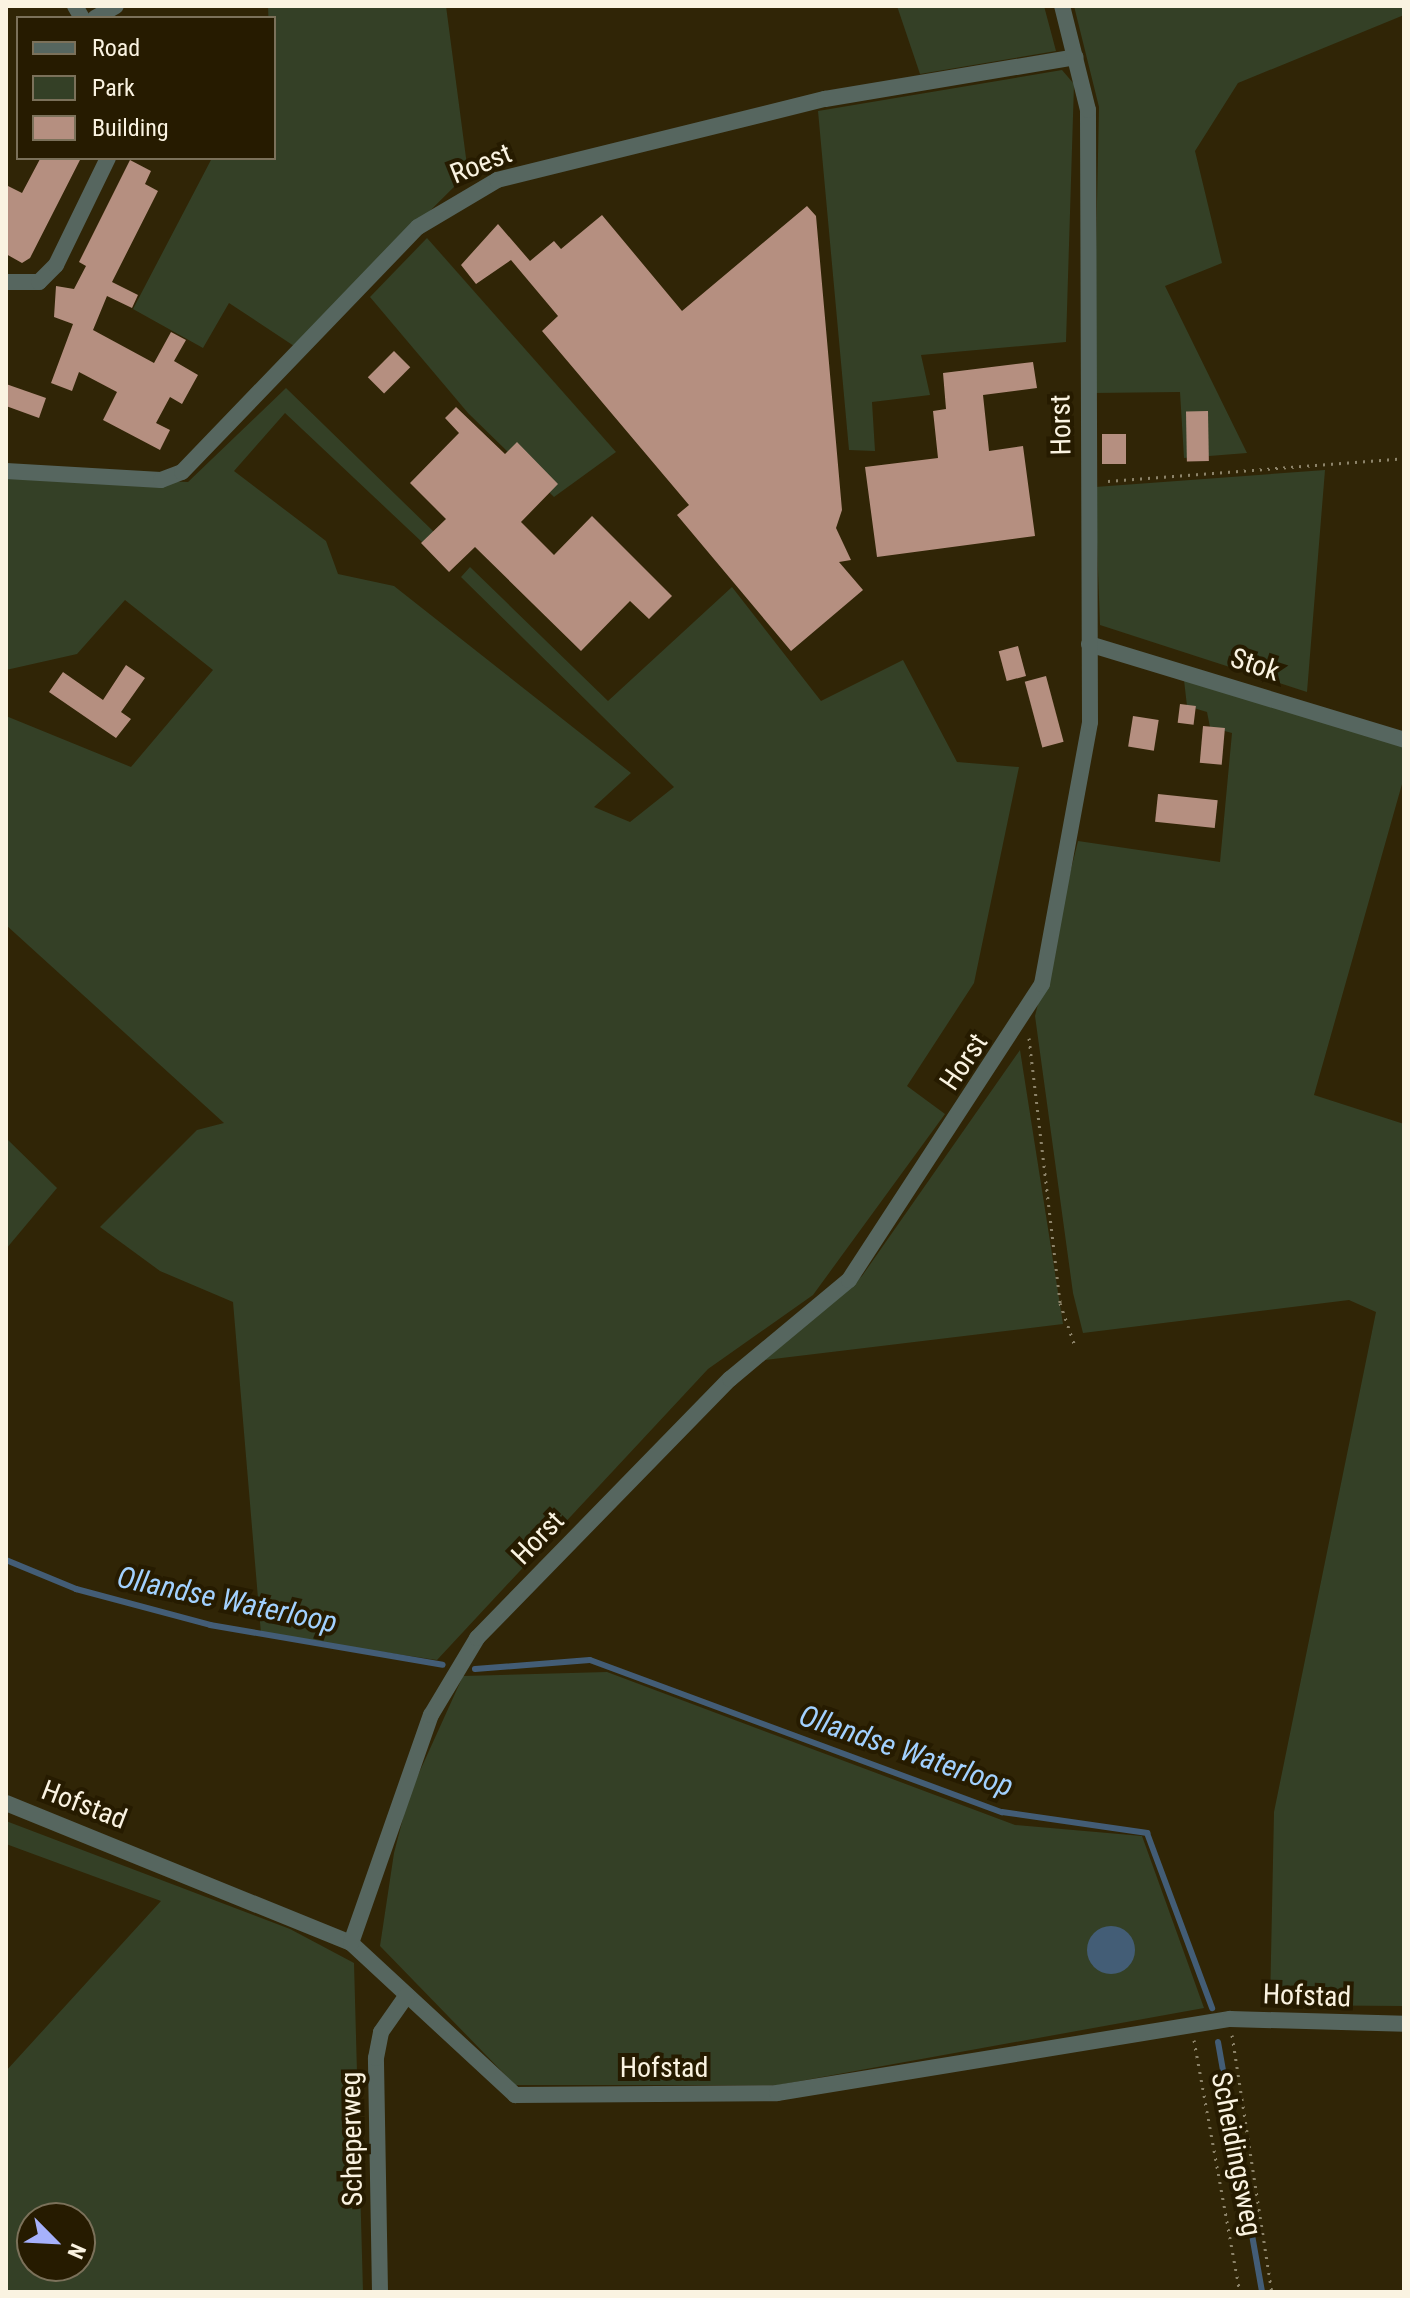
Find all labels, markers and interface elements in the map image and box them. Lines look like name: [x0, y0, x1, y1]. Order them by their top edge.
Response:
legend: [16, 16, 276, 160]
text: Road: [92, 34, 140, 62]
text: Park: [92, 74, 135, 102]
text: Building: [92, 114, 169, 142]
street label: Roest: [445, 137, 517, 191]
street label: Horst: [1044, 394, 1078, 456]
street label: Stok: [1226, 641, 1284, 689]
street label: Horst: [933, 1027, 995, 1097]
street label: Horst: [505, 1504, 571, 1572]
water label: Ollandse Waterloop: [114, 1559, 340, 1641]
water label: Ollandse Waterloop: [794, 1698, 1018, 1804]
street label: Hofstad: [37, 1773, 131, 1837]
street label: Hofstad: [1262, 1978, 1352, 2014]
street label: Hofstad: [620, 2051, 708, 2085]
street label: Scheidingsweg: [1204, 2069, 1268, 2239]
street label: Scheperweg: [334, 2071, 370, 2207]
north arrow: [16, 2202, 96, 2282]
text: N: [62, 2240, 91, 2262]

